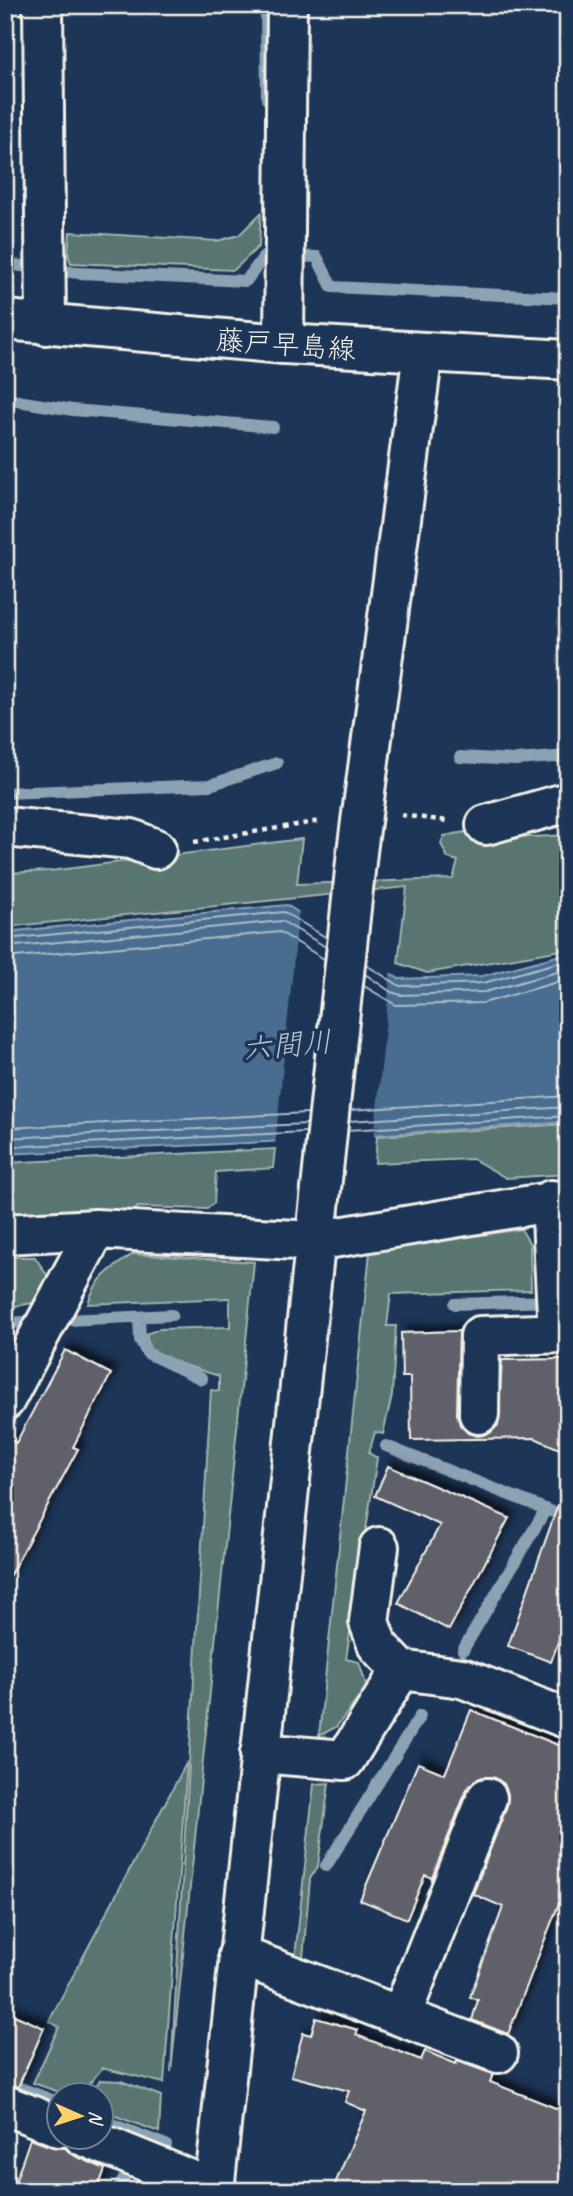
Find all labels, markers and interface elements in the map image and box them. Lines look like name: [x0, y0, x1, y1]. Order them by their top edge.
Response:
street label: 藤戸早島線: [215, 322, 357, 367]
water label: 六間川: [241, 1022, 333, 1068]
north arrow: [46, 2080, 116, 2150]
text: N: [84, 2110, 108, 2127]

